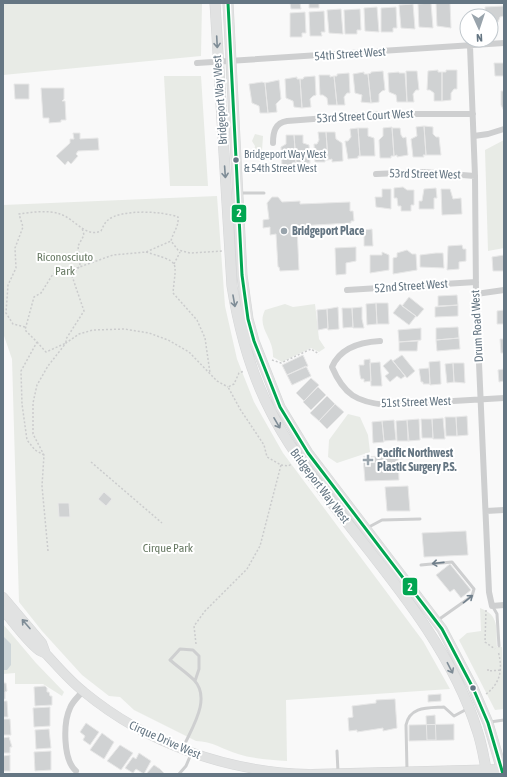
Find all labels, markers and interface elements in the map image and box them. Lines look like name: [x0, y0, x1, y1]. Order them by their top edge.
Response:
north arrow: [459, 8, 499, 48]
text: N: [476, 32, 483, 44]
one-way arrow: [213, 35, 220, 48]
street label: 54th Street West: [314, 44, 387, 63]
street label: Bridgeport Way West: [210, 54, 230, 145]
street label: 53rd Street Court West: [316, 106, 414, 126]
place label: Bridgeport Way West & 54th Street West: [244, 148, 326, 174]
marker: Bridgeport Way West & 54th Street West: [231, 155, 241, 165]
one-way arrow: [222, 165, 229, 178]
street label: 53rd Street West: [389, 166, 461, 182]
line badge: 2: [231, 204, 247, 223]
text: 2: [236, 207, 242, 219]
place label: Bridgeport Place: [292, 224, 365, 238]
marker: Bridgeport Place: [279, 226, 289, 236]
park label: Riconosciuto Park: [37, 250, 94, 278]
street label: 52nd Street West: [374, 276, 449, 296]
street label: Drum Road West: [468, 289, 486, 363]
one-way arrow: [231, 294, 239, 307]
street label: 51st Street West: [381, 394, 452, 410]
one-way arrow: [273, 417, 281, 429]
street label: Bridgeport Way West: [287, 446, 353, 527]
place label: Pacific Northwest Plastic Surgery P.S.: [377, 446, 457, 474]
marker: Pacific Northwest Plastic Surgery P.S.: [362, 454, 374, 466]
park label: Cirque Park: [143, 541, 194, 555]
one-way arrow: [432, 559, 445, 567]
line badge: 2: [402, 577, 418, 596]
text: 2: [407, 581, 413, 593]
one-way arrow: [463, 594, 473, 603]
one-way arrow: [22, 619, 31, 630]
one-way arrow: [447, 662, 454, 674]
unlabelled marker: [468, 683, 478, 693]
street label: Cirque Drive West: [127, 718, 203, 762]

